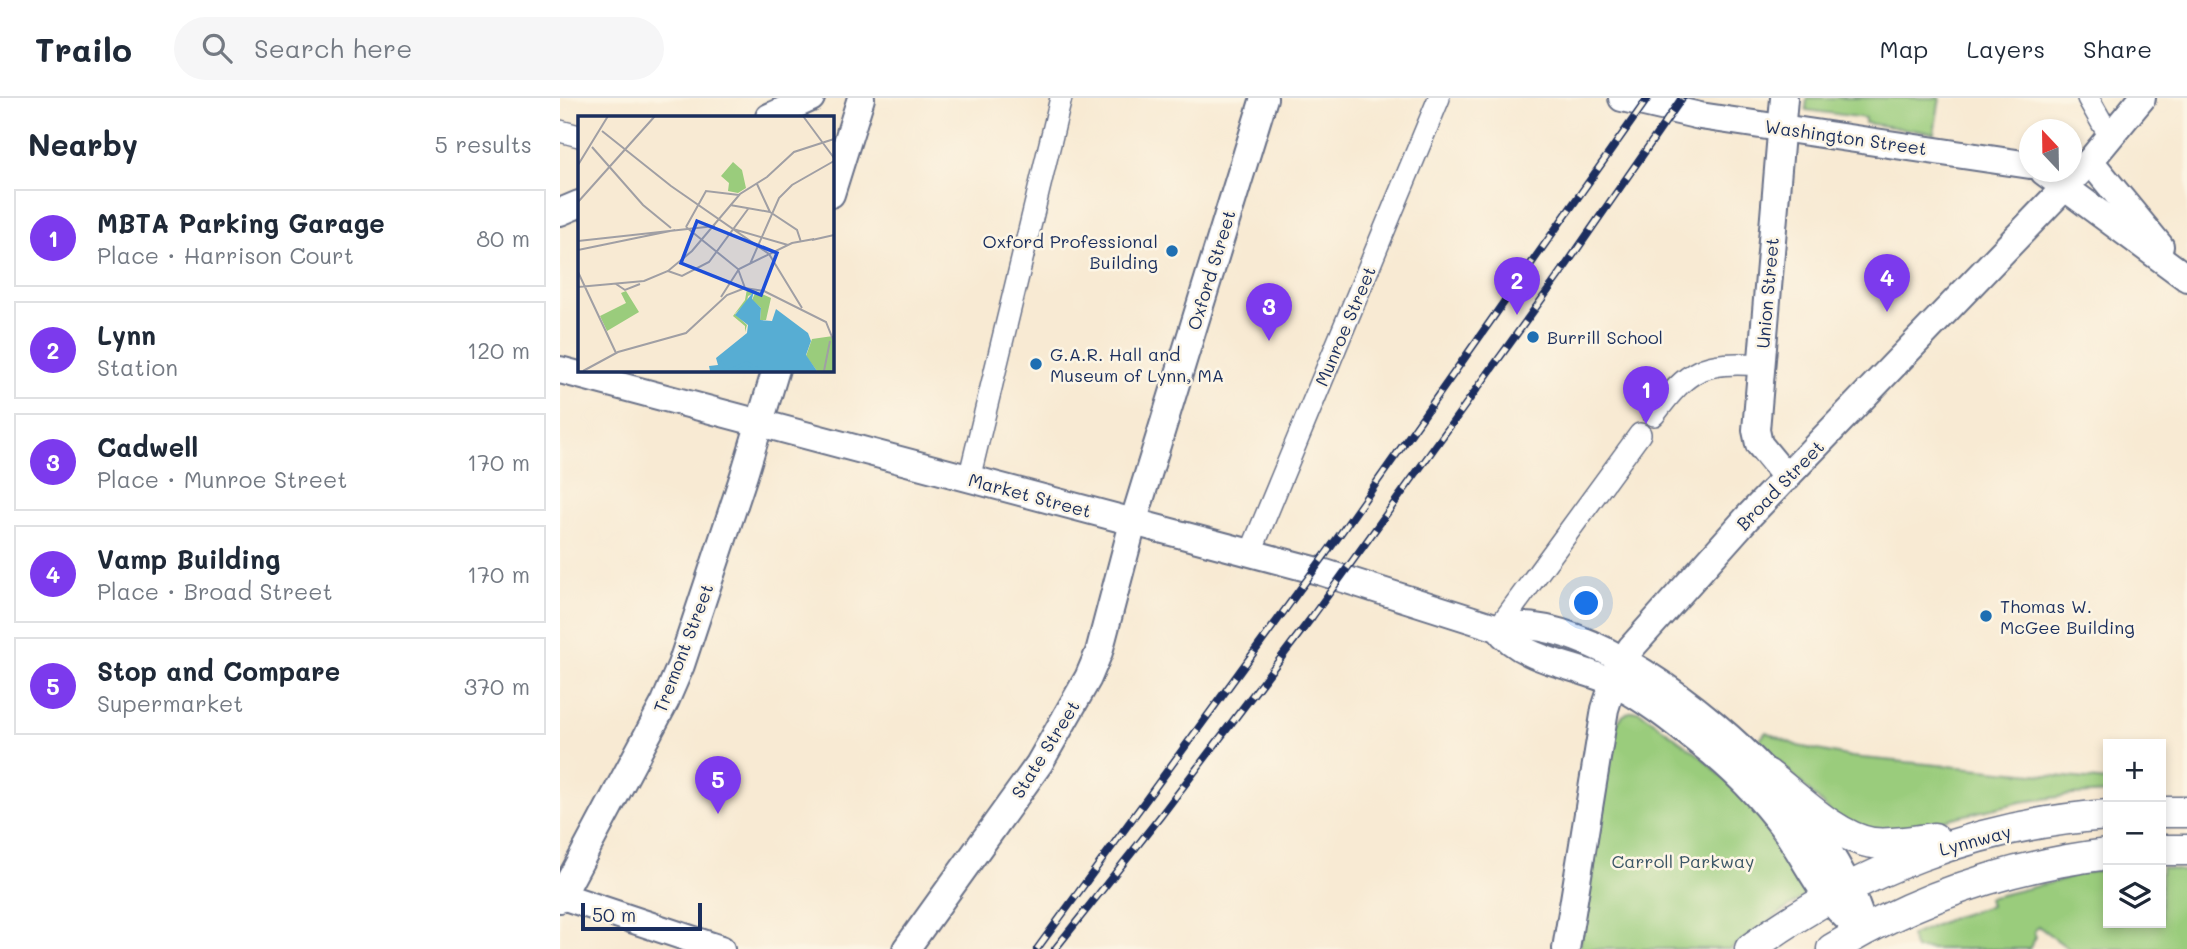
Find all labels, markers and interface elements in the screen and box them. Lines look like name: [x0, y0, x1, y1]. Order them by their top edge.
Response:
search box: [174, 17, 664, 80]
text: Trailo: [35, 27, 132, 70]
icon: search: [198, 29, 236, 67]
text: Search here: [254, 31, 412, 65]
text: Map: [1880, 33, 1928, 64]
text: Layers: [1966, 33, 2045, 64]
text: Share: [2083, 33, 2152, 64]
street label: Washington Street: [1763, 114, 1929, 160]
inset map: [578, 116, 833, 371]
north arrow: [2019, 119, 2082, 182]
text: Nearby: [28, 124, 138, 164]
text: 5 results: [435, 129, 532, 159]
text: MBTA Parking Garage: [97, 206, 385, 240]
street label: Oxford Street: [1181, 207, 1241, 333]
text: 1: [48, 223, 58, 253]
text: 80 m: [476, 223, 530, 253]
place label: Oxford Professional Building: [982, 229, 1158, 274]
street label: Union Street: [1750, 237, 1784, 349]
text: Place · Harrison Court: [97, 240, 354, 270]
marker: Oxford Professional Building: [1164, 243, 1180, 259]
pin: 4: [1864, 254, 1910, 312]
pin: 2: [1494, 257, 1540, 315]
street label: Munroe Street: [1309, 262, 1381, 390]
pin: 3: [1246, 283, 1292, 341]
text: Lynn: [97, 318, 156, 352]
place label: Burrill School: [1547, 325, 1663, 349]
marker: Burrill School: [1525, 329, 1541, 345]
text: 2: [47, 335, 59, 365]
text: 120 m: [467, 335, 530, 365]
place label: G.A.R. Hall and Museum of Lynn, MA: [1050, 342, 1224, 387]
text: Station: [97, 352, 178, 382]
marker: G.A.R. Hall and Museum of Lynn, MA: [1028, 356, 1044, 372]
pin: 1: [1623, 366, 1669, 424]
text: Cadwell: [97, 430, 198, 464]
street label: Broad Street: [1731, 435, 1829, 535]
text: 3: [46, 447, 60, 477]
text: 170 m: [467, 447, 530, 477]
text: Place · Munroe Street: [97, 464, 347, 494]
street label: Market Street: [966, 467, 1094, 523]
text: Vamp Building: [97, 542, 280, 576]
text: 4: [46, 559, 60, 589]
text: 170 m: [467, 559, 530, 589]
text: Place · Broad Street: [97, 576, 333, 606]
street label: Tremont Street: [647, 580, 719, 716]
your location: [1569, 586, 1603, 620]
place label: Thomas W. McGee Building: [2000, 594, 2135, 639]
marker: Thomas W. McGee Building: [1978, 608, 1994, 624]
text: Stop and Compare: [97, 654, 340, 688]
text: 5: [46, 671, 60, 701]
text: 370 m: [464, 671, 530, 701]
text: Supermarket: [97, 688, 243, 718]
street label: State Street: [1005, 695, 1085, 803]
map controls: [2103, 739, 2166, 928]
button: +: [2103, 739, 2166, 802]
pin: 5: [695, 756, 741, 814]
button: −: [2103, 802, 2166, 865]
street label: Lynnway: [1936, 819, 2014, 861]
park label: Carroll Parkway: [1612, 849, 1755, 873]
button: layers: [2103, 865, 2166, 928]
scale bar: [581, 900, 702, 932]
text: 50 m: [592, 902, 636, 927]

